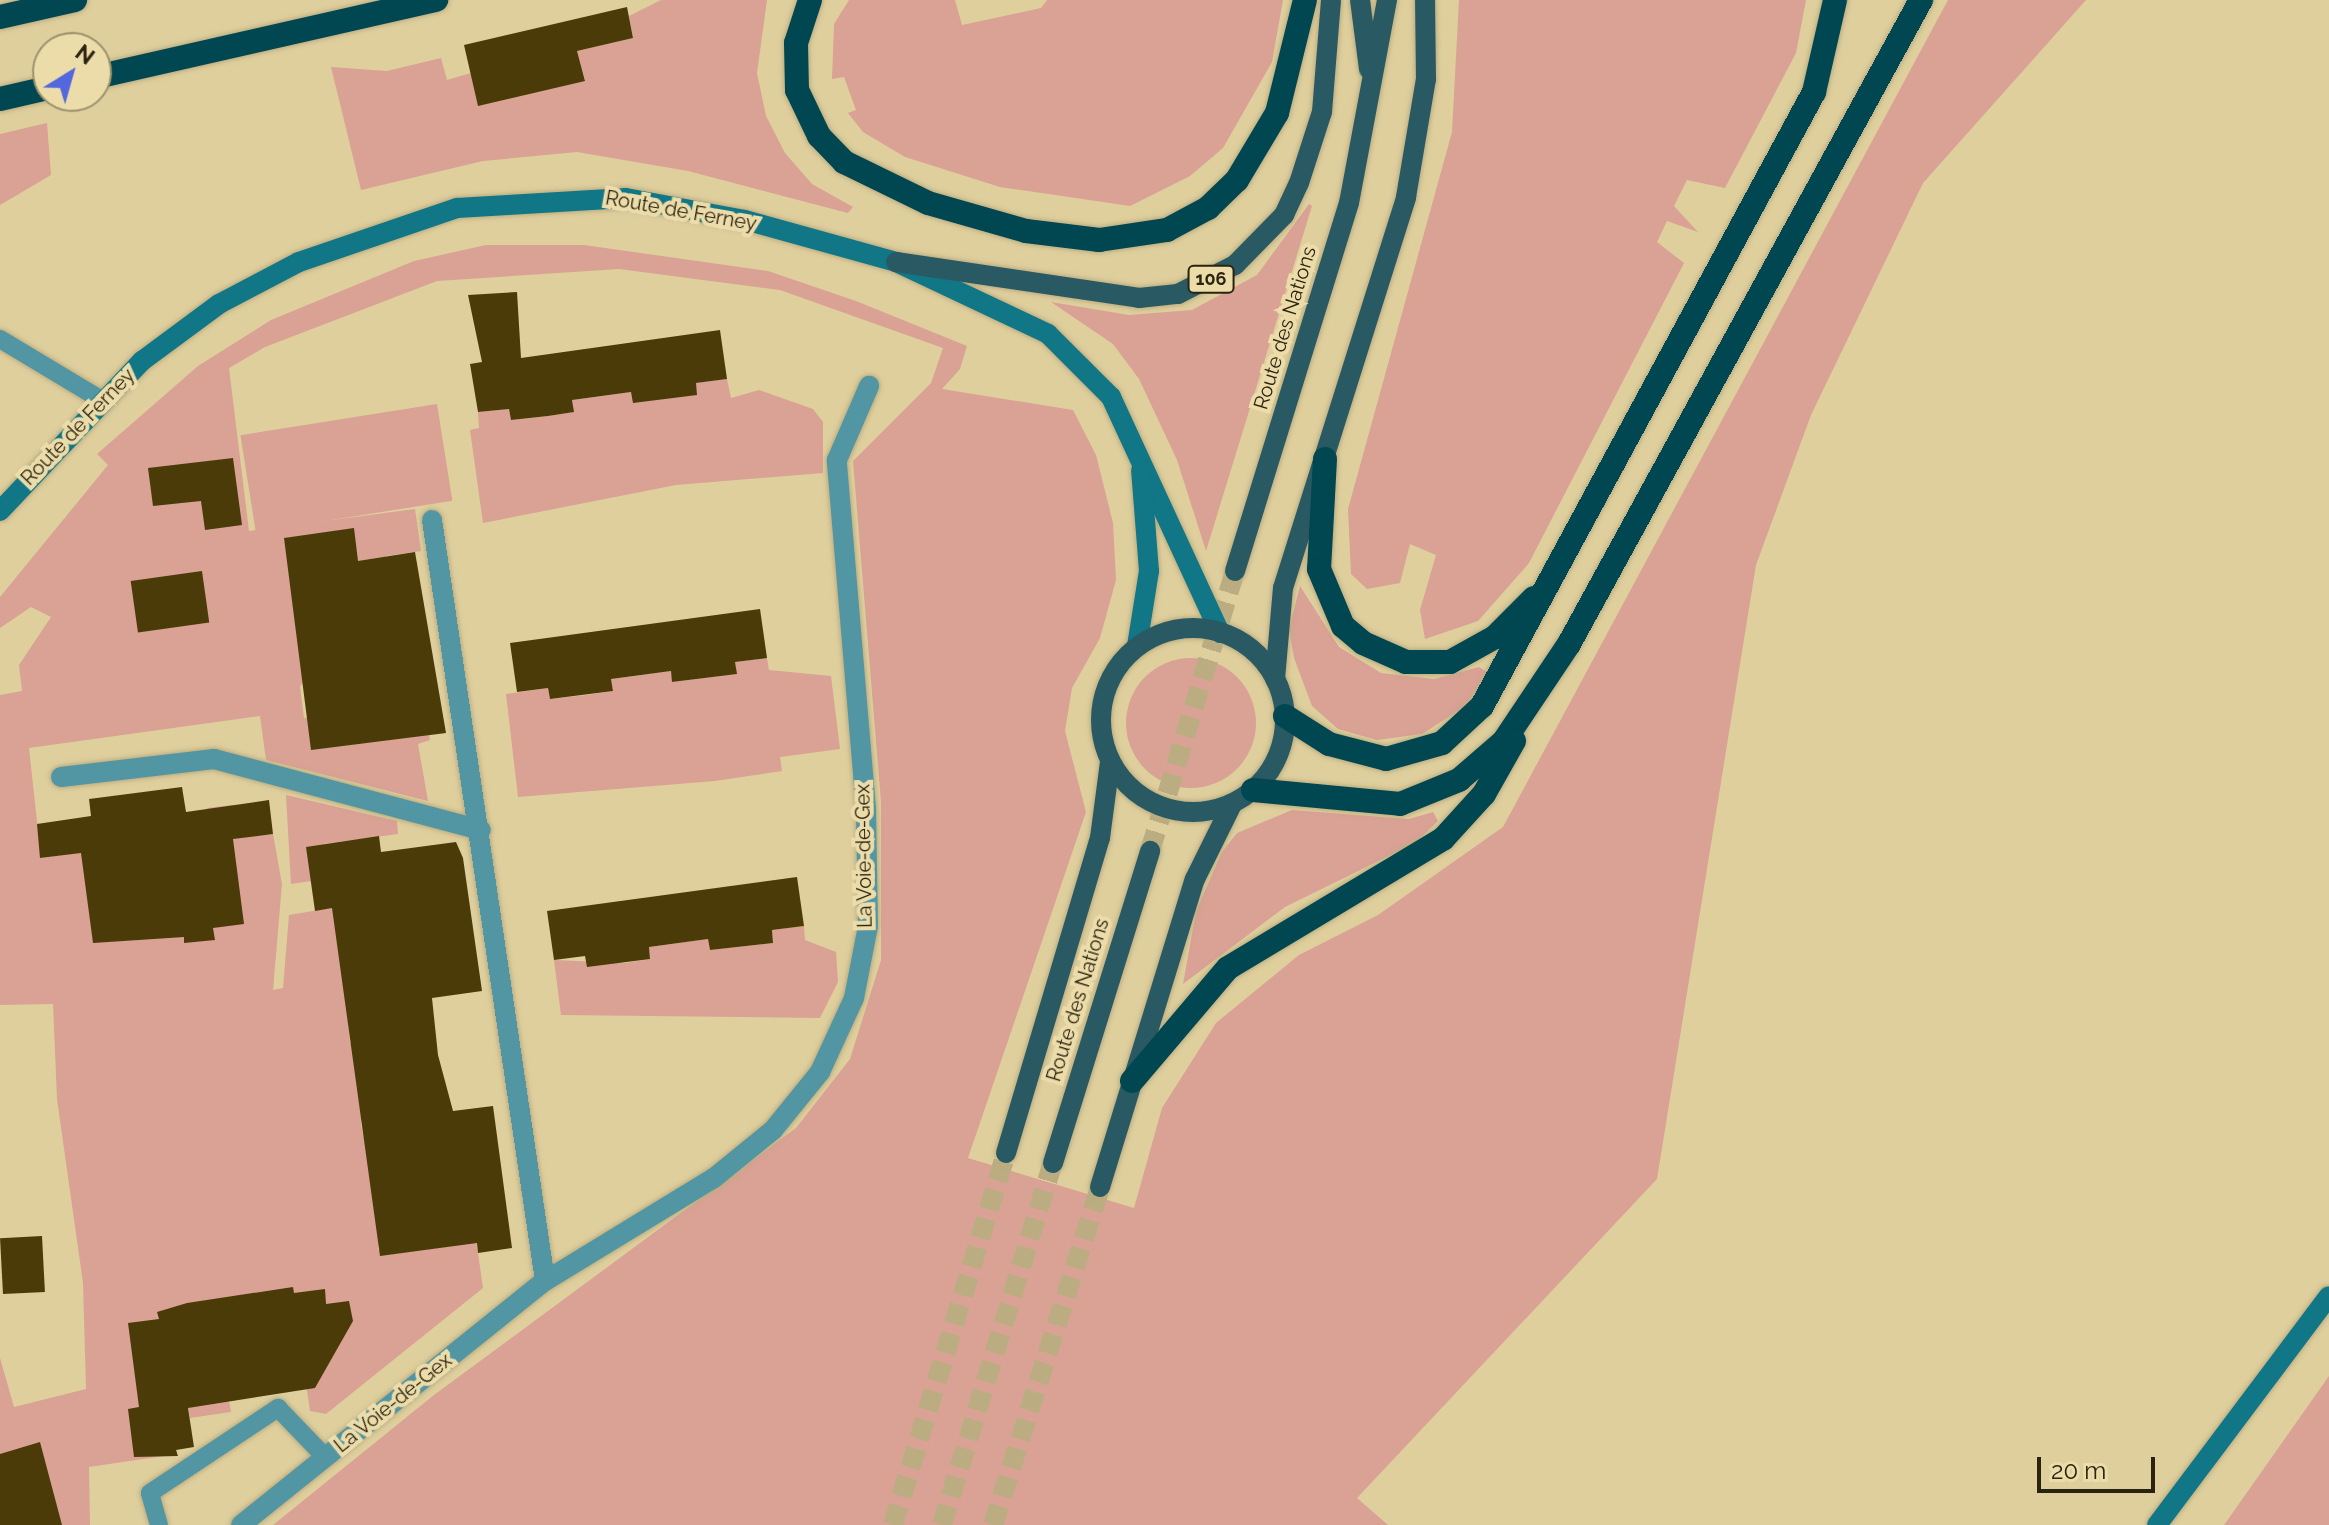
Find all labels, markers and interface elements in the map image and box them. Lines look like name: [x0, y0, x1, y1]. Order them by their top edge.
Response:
north arrow: [32, 32, 112, 112]
text: N: [71, 39, 100, 70]
street label: Route de Ferney: [604, 186, 758, 236]
street label: Route des Nations: [1249, 244, 1321, 412]
road number: 106: [1187, 265, 1235, 293]
street label: Route de Ferney: [16, 364, 140, 490]
street label: La Voie-de-Gex: [851, 783, 877, 929]
street label: Route des Nations: [1042, 916, 1114, 1084]
street label: La Voie-de-Gex: [329, 1348, 457, 1458]
scale bar: [2041, 1441, 2159, 1491]
text: 20 m: [2051, 1456, 2106, 1485]

